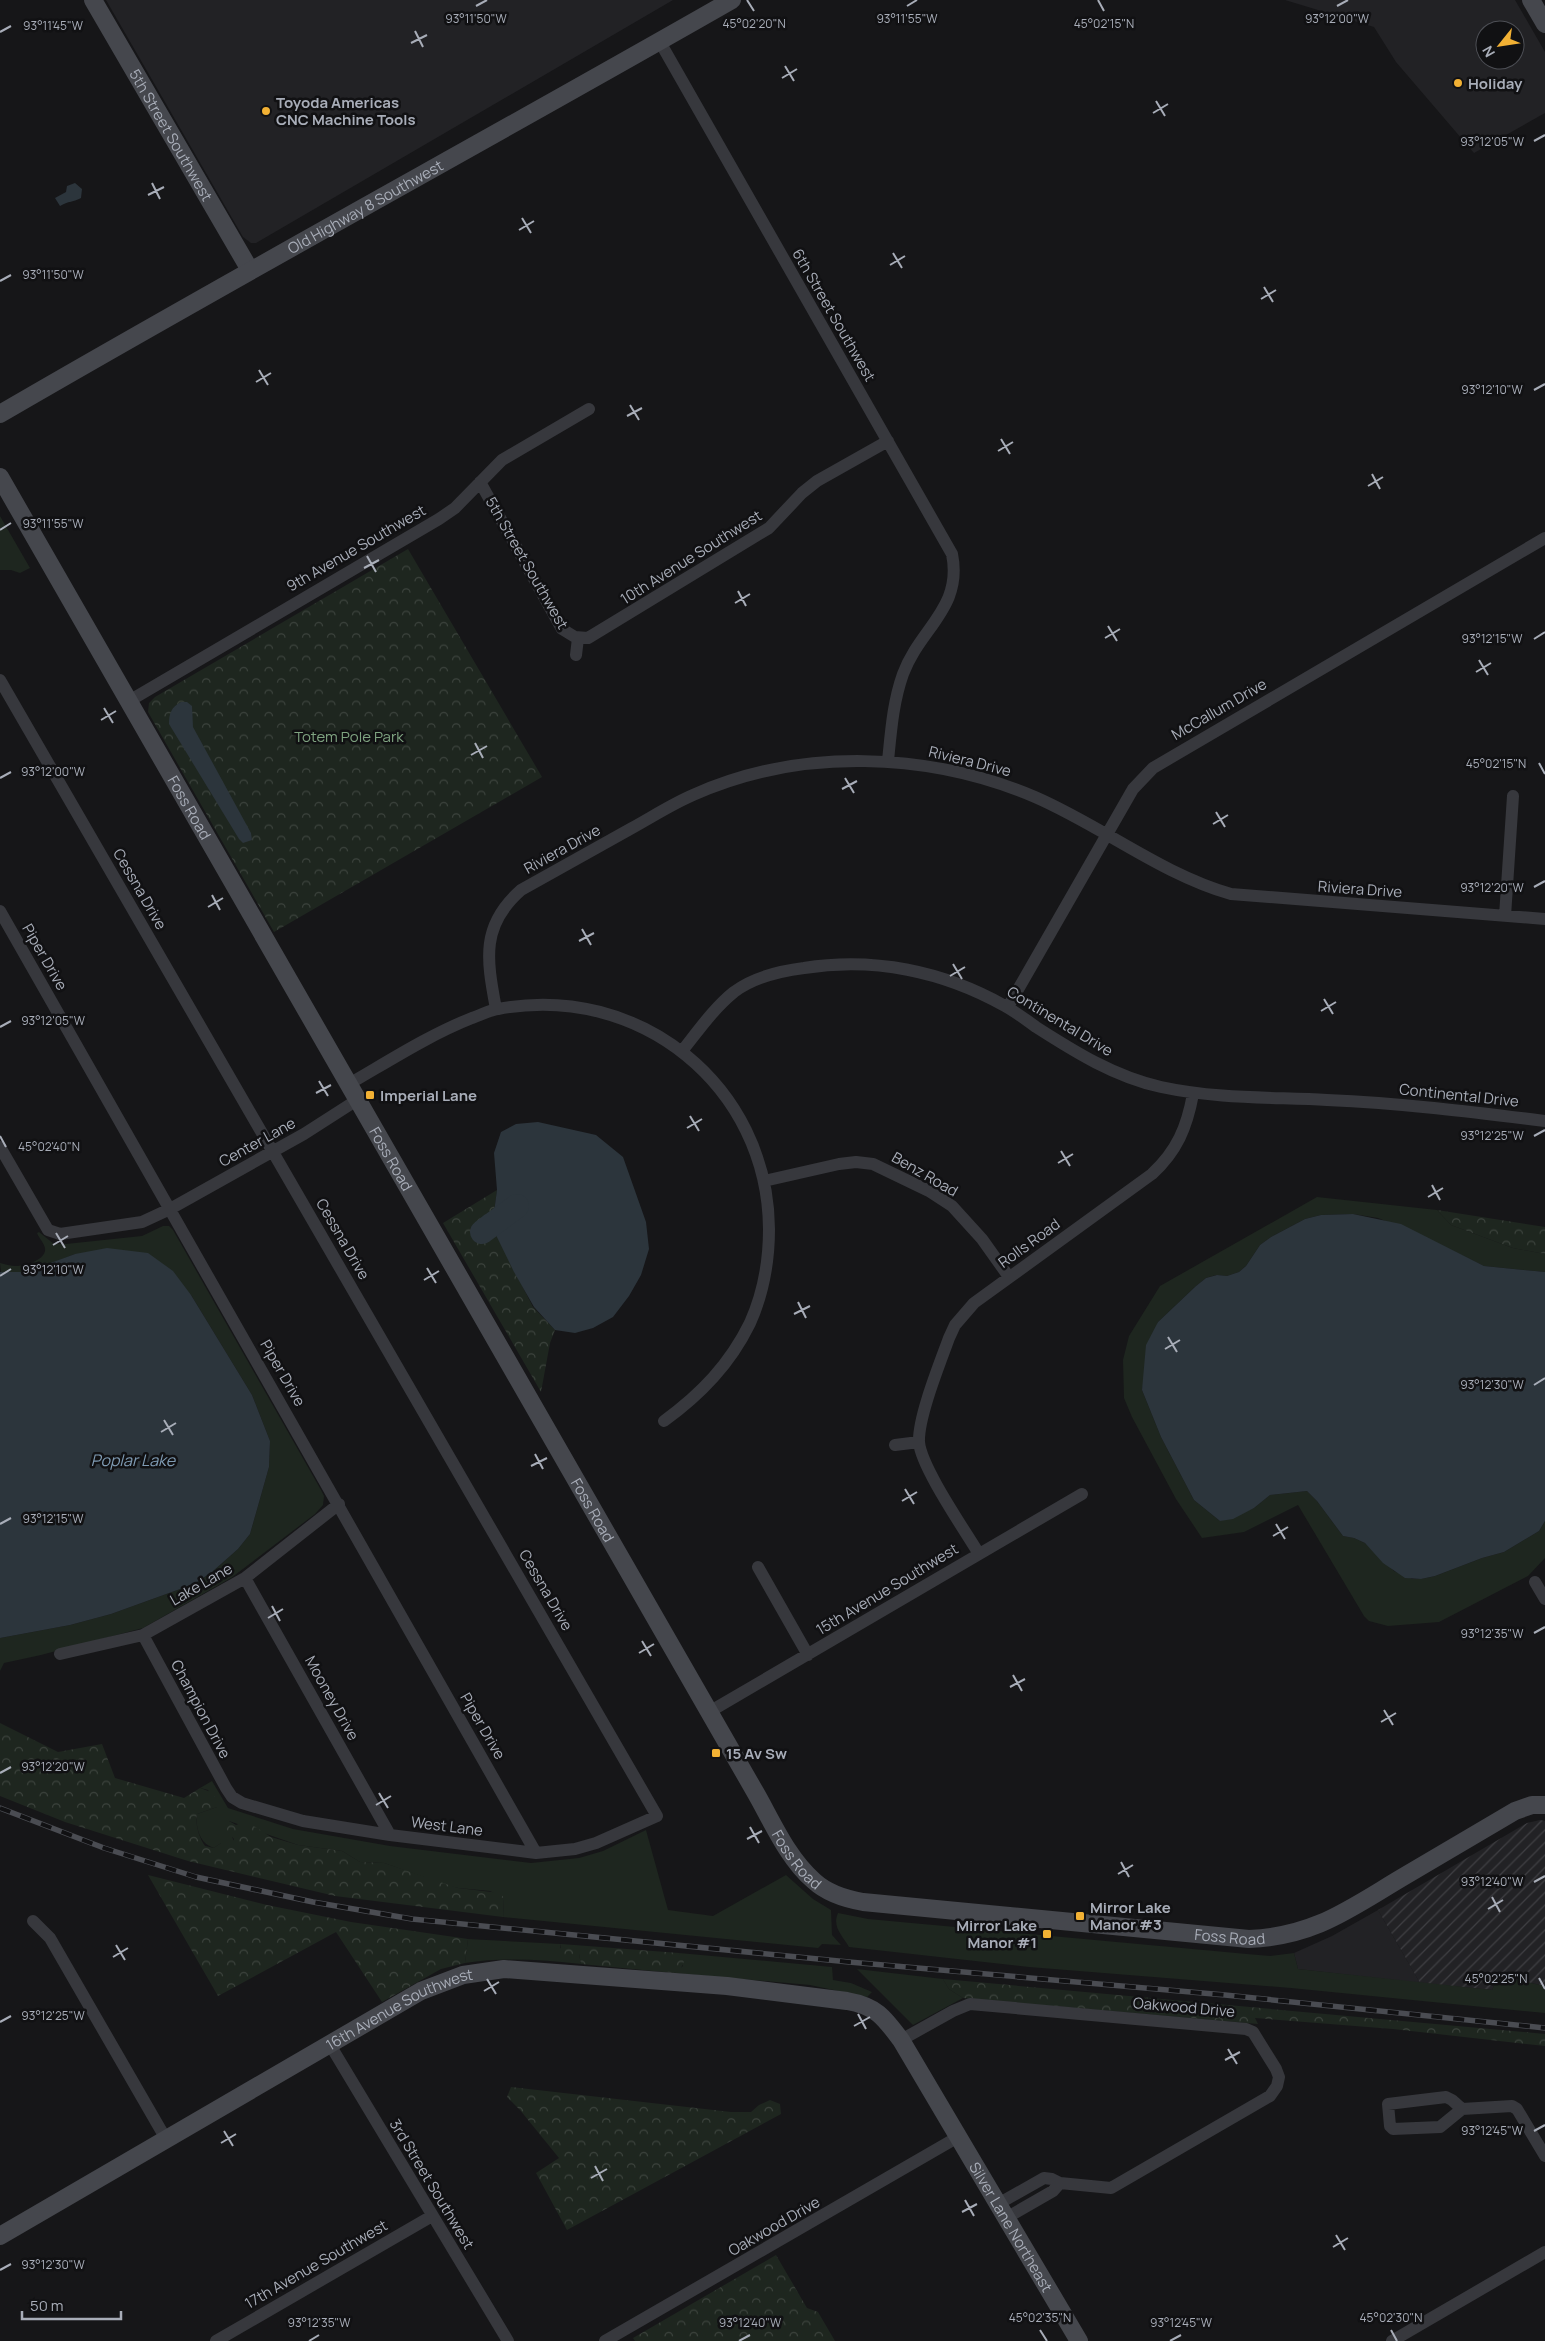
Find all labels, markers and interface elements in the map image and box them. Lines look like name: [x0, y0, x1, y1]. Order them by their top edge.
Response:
text: 93°11'50"W: [445, 10, 508, 27]
text: 93°11'55"W: [876, 10, 938, 27]
text: 93°12'00"W: [1305, 10, 1370, 27]
text: 45°02'20"N: [722, 15, 786, 32]
text: 45°02'15"N: [1074, 15, 1134, 32]
text: 93°11'45"W: [23, 17, 84, 34]
north arrow: [1475, 20, 1525, 70]
text: N: [1478, 43, 1499, 61]
street label: 5th Street Southwest: [125, 65, 218, 205]
place label: Holiday: [1468, 73, 1523, 94]
marker: Holiday: [1452, 77, 1464, 89]
place label: Toyoda Americas CNC Machine Tools: [276, 92, 416, 130]
marker: Toyoda Americas CNC Machine Tools: [260, 105, 272, 117]
text: 93°12'05"W: [1460, 133, 1525, 150]
street label: Old Highway 8 Southwest: [284, 155, 447, 259]
street label: 6th Street Southwest: [787, 245, 881, 385]
text: 93°11'50"W: [22, 266, 85, 283]
text: 93°12'10"W: [1461, 381, 1524, 398]
street label: 5th Street Southwest: [481, 493, 573, 633]
street label: 9th Avenue Southwest: [283, 500, 429, 596]
street label: 10th Avenue Southwest: [616, 505, 766, 609]
text: 93°11'55"W: [22, 515, 84, 532]
text: 93°12'15"W: [1461, 630, 1523, 647]
street label: McCallum Drive: [1168, 673, 1271, 745]
park label: Totem Pole Park: [294, 726, 404, 747]
street label: Riviera Drive: [927, 741, 1014, 781]
text: 45°02'15"N: [1466, 755, 1526, 772]
text: 93°12'00"W: [21, 763, 86, 780]
street label: Foss Road: [163, 772, 216, 843]
street label: Riviera Drive: [520, 819, 604, 879]
street label: Cessna Drive: [108, 845, 172, 934]
street label: Riviera Drive: [1317, 876, 1403, 902]
text: 93°12'20"W: [1460, 879, 1525, 896]
street label: Piper Drive: [17, 920, 73, 994]
street label: Continental Drive: [1003, 981, 1117, 1061]
text: 93°12'05"W: [21, 1012, 86, 1029]
street label: Continental Drive: [1398, 1078, 1520, 1112]
place label: Imperial Lane: [380, 1085, 477, 1106]
marker: Imperial Lane: [364, 1089, 376, 1101]
street label: Center Lane: [215, 1112, 299, 1172]
street label: Foss Road: [365, 1123, 418, 1194]
text: 93°12'25"W: [1460, 1127, 1524, 1144]
text: 45°02'40"N: [18, 1138, 80, 1155]
street label: Benz Road: [888, 1147, 962, 1201]
street label: Cessna Drive: [311, 1195, 375, 1284]
street label: Rolls Road: [994, 1213, 1064, 1273]
text: 93°12'10"W: [22, 1261, 85, 1278]
street label: Piper Drive: [255, 1336, 311, 1410]
text: 93°12'30"W: [1460, 1376, 1524, 1393]
water label: Poplar Lake: [91, 1449, 177, 1471]
street label: Foss Road: [566, 1474, 620, 1546]
text: 93°12'15"W: [22, 1510, 84, 1527]
street label: 15th Avenue Southwest: [812, 1538, 962, 1640]
street label: Cessna Drive: [514, 1546, 578, 1635]
street label: Lake Lane: [166, 1558, 236, 1610]
text: 93°12'35"W: [1460, 1625, 1524, 1642]
street label: Mooney Drive: [300, 1652, 364, 1744]
street label: Champion Drive: [166, 1656, 236, 1762]
street label: Piper Drive: [455, 1689, 511, 1763]
place label: 15 Av Sw: [726, 1743, 787, 1764]
marker: 15 Av Sw: [710, 1747, 722, 1759]
text: 93°12'20"W: [21, 1758, 86, 1775]
street label: West Lane: [410, 1811, 484, 1841]
street label: Foss Road: [767, 1826, 826, 1894]
text: 93°12'40"W: [1461, 1873, 1524, 1890]
place label: Mirror Lake Manor #3: [1090, 1897, 1171, 1935]
marker: Mirror Lake Manor #3: [1074, 1910, 1086, 1922]
place label: Mirror Lake Manor #1: [956, 1915, 1037, 1953]
street label: Foss Road: [1194, 1923, 1266, 1950]
marker: Mirror Lake Manor #1: [1041, 1928, 1053, 1940]
street label: 16th Avenue Southwest: [322, 1963, 474, 2055]
text: 45°02'25"N: [1465, 1970, 1527, 1987]
street label: Oakwood Drive: [1132, 1992, 1236, 2022]
text: 93°12'25"W: [21, 2007, 85, 2024]
street label: 3rd Street Southwest: [385, 2115, 479, 2253]
text: 93°12'45"W: [1461, 2122, 1524, 2139]
street label: Silver Lane Northeast: [965, 2158, 1058, 2296]
street label: Oakwood Drive: [724, 2191, 824, 2261]
street label: 17th Avenue Southwest: [241, 2215, 391, 2313]
text: 93°12'30"W: [21, 2256, 85, 2273]
scale bar: [22, 2288, 121, 2320]
text: 50 m: [30, 2295, 64, 2316]
text: 45°02'35"N: [1009, 2309, 1071, 2326]
text: 45°02'30"N: [1359, 2309, 1423, 2326]
text: 93°12'35"W: [287, 2314, 351, 2331]
text: 93°12'40"W: [719, 2314, 782, 2331]
text: 93°12'45"W: [1150, 2314, 1213, 2331]

